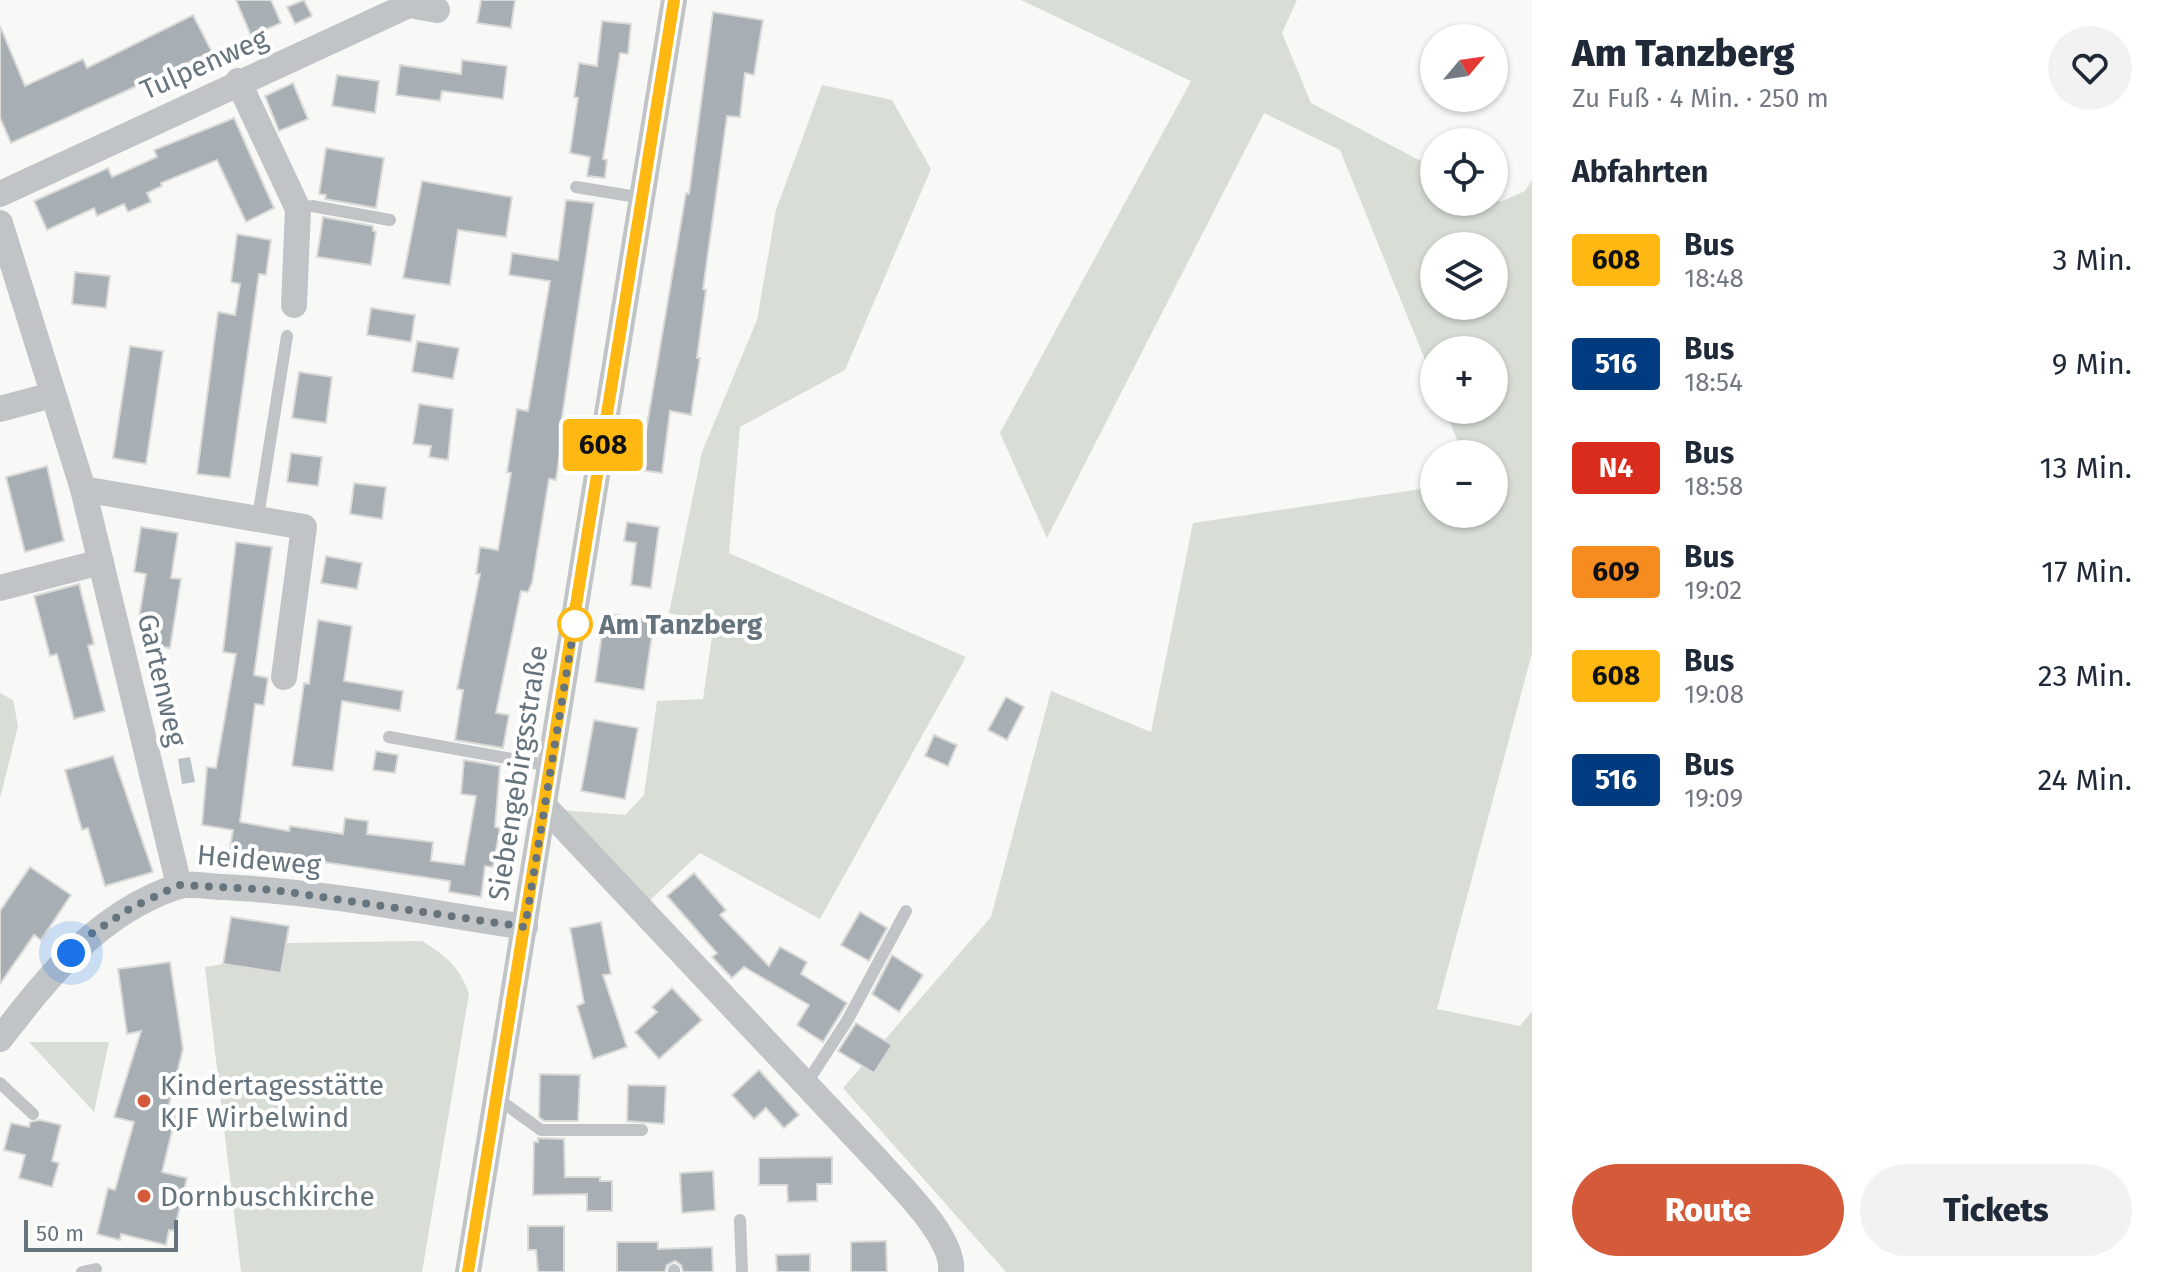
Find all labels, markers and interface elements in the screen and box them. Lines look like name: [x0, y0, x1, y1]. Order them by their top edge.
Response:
street label: Tulpenweg: [135, 21, 273, 107]
north arrow: [1420, 24, 1508, 112]
map controls: [1420, 24, 1508, 528]
button: heart: [2048, 26, 2132, 110]
text: Am Tanzberg: [1572, 30, 1795, 76]
text: Zu Fuß · 4 Min. · 250 m: [1572, 83, 1829, 114]
button: locate: [1420, 128, 1508, 216]
text: Abfahrten: [1572, 154, 1708, 190]
text: Bus: [1684, 227, 1734, 263]
button: layers: [1420, 232, 1508, 320]
text: 3 Min.: [2053, 242, 2132, 278]
text: 608: [1592, 243, 1640, 276]
text: 18:48: [1684, 263, 1744, 294]
text: Bus: [1684, 331, 1734, 367]
button: +: [1420, 336, 1508, 424]
text: 9 Min.: [2052, 346, 2132, 382]
text: 516: [1595, 347, 1637, 380]
text: 18:54: [1684, 367, 1743, 398]
line badge: 608: [557, 419, 649, 471]
text: 608: [579, 428, 627, 461]
text: Bus: [1684, 435, 1734, 471]
button: −: [1420, 440, 1508, 528]
text: 13 Min.: [2040, 450, 2132, 486]
text: N4: [1599, 451, 1633, 484]
text: 18:58: [1684, 471, 1743, 502]
text: Bus: [1684, 539, 1734, 575]
text: 17 Min.: [2041, 554, 2132, 590]
text: 609: [1592, 555, 1640, 588]
text: 19:02: [1684, 575, 1742, 606]
marker: Am Tanzberg: [558, 607, 592, 641]
place label: Am Tanzberg: [598, 608, 763, 641]
street label: Gartenweg: [131, 611, 193, 750]
street label: Siebengebirgsstraße: [482, 643, 554, 903]
text: Bus: [1684, 643, 1734, 679]
text: 23 Min.: [2038, 658, 2132, 694]
text: 608: [1592, 659, 1640, 692]
text: 19:08: [1684, 679, 1744, 710]
text: Bus: [1684, 747, 1734, 783]
text: 24 Min.: [2037, 762, 2132, 798]
text: 516: [1595, 763, 1637, 796]
text: 19:09: [1684, 783, 1743, 814]
street label: Heideweg: [196, 838, 323, 882]
your location: [51, 933, 91, 973]
place label: Kindertagesstätte KJF Wirbelwind: [160, 1069, 384, 1134]
marker: Kindertagesstätte KJF Wirbelwind: [135, 1092, 153, 1110]
button: Route: [1572, 1164, 1844, 1256]
button: Tickets: [1860, 1164, 2132, 1256]
place label: Dornbuschkirche: [160, 1180, 375, 1213]
marker: Dornbuschkirche: [135, 1187, 153, 1205]
scale bar: [24, 1216, 178, 1252]
text: 50 m: [36, 1220, 84, 1247]

